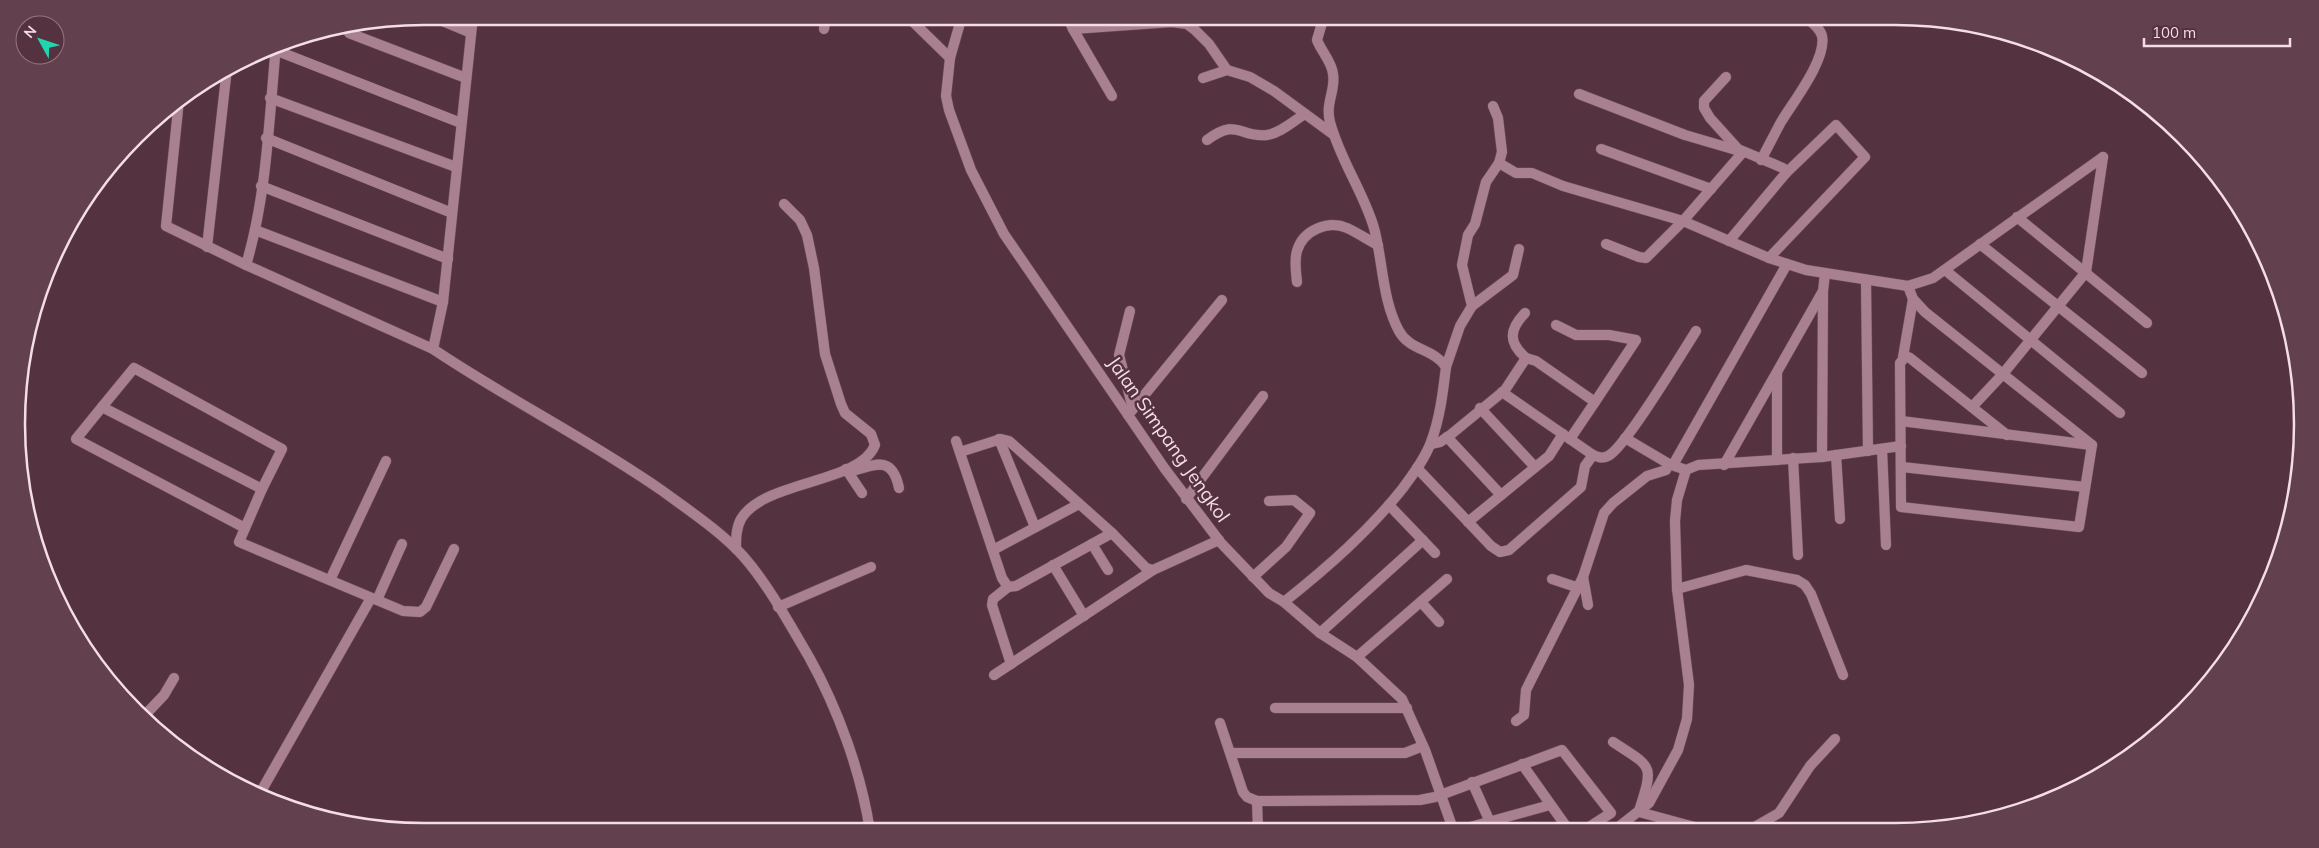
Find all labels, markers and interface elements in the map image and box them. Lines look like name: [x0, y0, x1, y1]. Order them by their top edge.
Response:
north arrow: [15, 15, 65, 65]
scale bar: [2144, 15, 2290, 47]
text: N: [20, 22, 40, 41]
text: 100 m: [2152, 23, 2196, 42]
street label: Jalan Simpang Jengkol: [1103, 351, 1235, 527]

